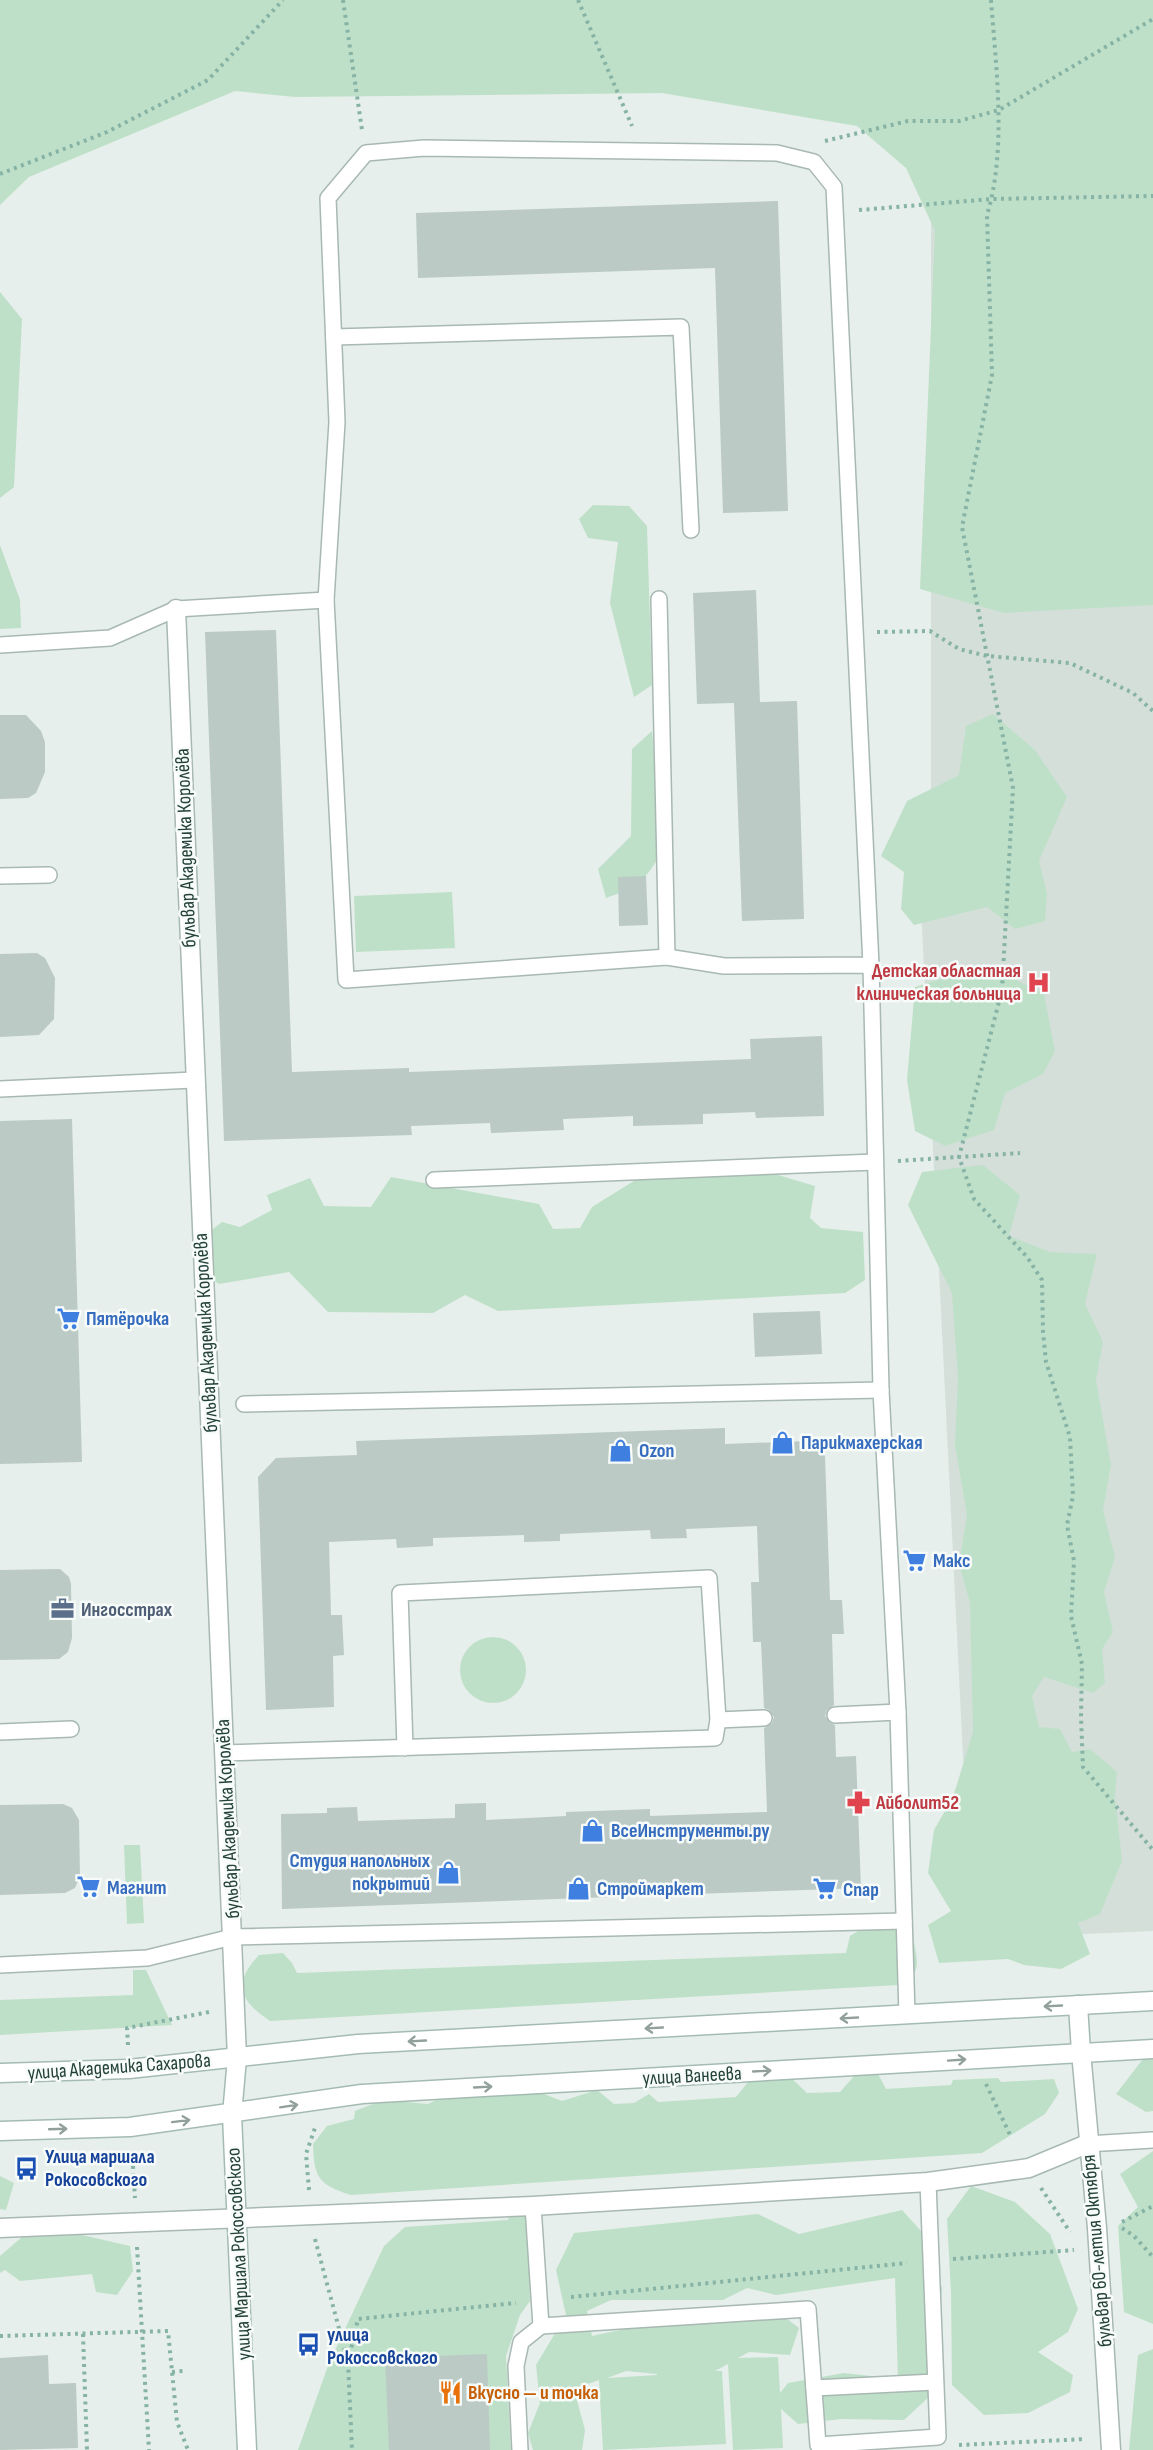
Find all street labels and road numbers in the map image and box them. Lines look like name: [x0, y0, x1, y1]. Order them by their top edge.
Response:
street label: бульвар Академика Королёва: [171, 748, 201, 948]
street label: бульвар Академика Королёва: [189, 1233, 223, 1433]
street label: бульвар Академика Королёва: [211, 1719, 245, 1919]
street label: улица Академика Сахарова: [27, 2049, 211, 2085]
street label: улица Ванеева: [642, 2061, 742, 2091]
street label: улица Маршала Рокоссовского: [221, 2147, 257, 2361]
street label: бульвар 60-летия Октября: [1077, 2154, 1117, 2348]

